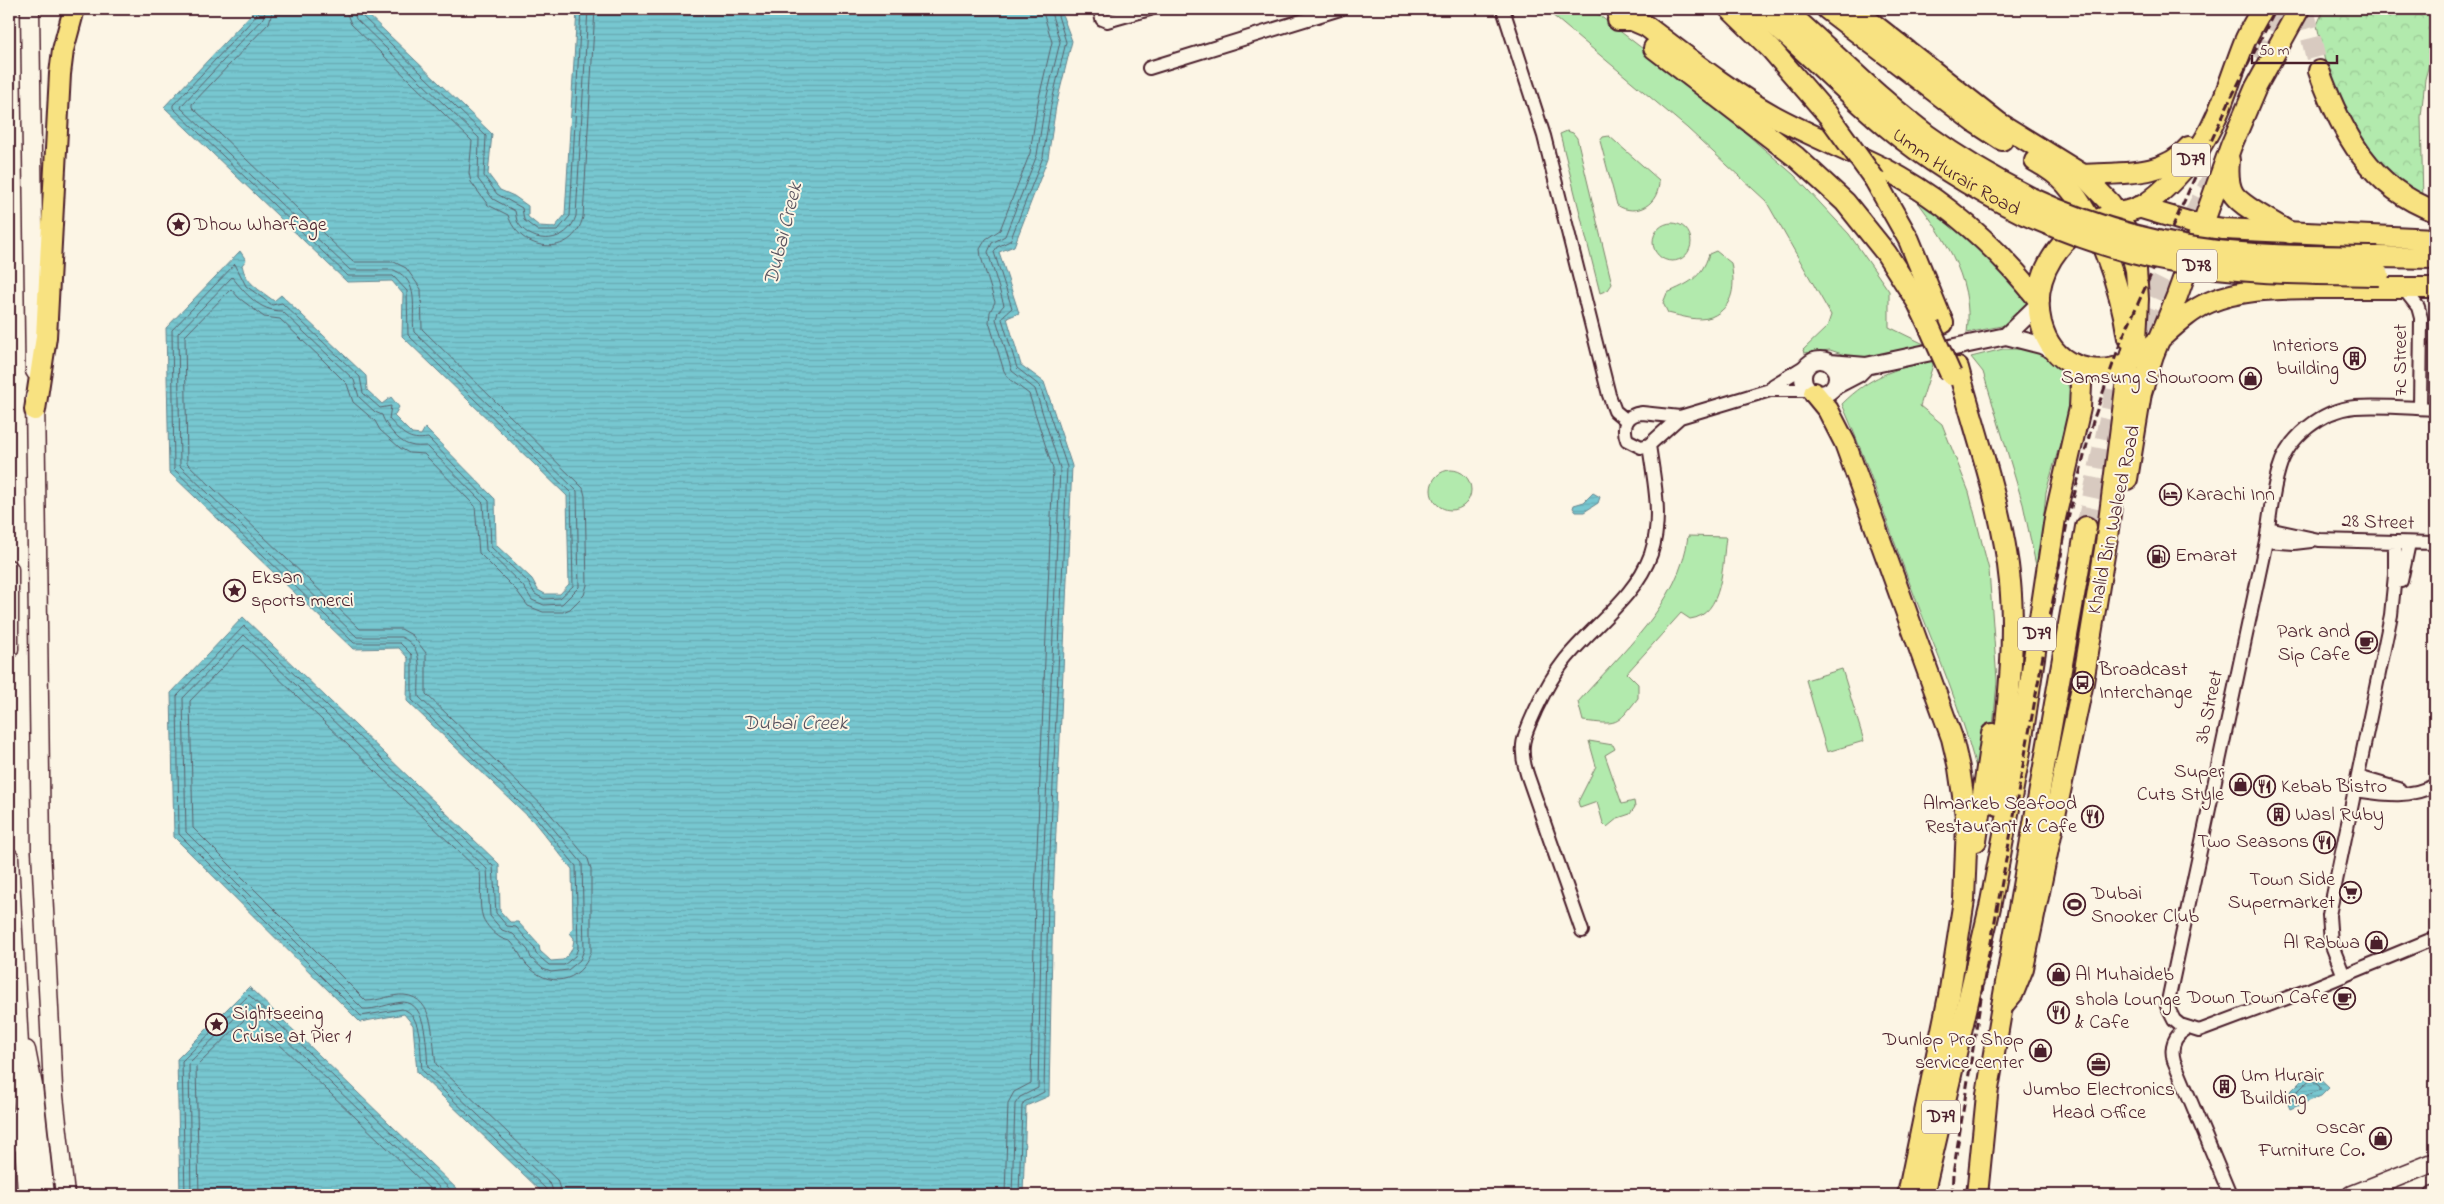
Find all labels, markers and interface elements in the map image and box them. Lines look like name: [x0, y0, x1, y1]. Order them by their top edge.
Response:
scale bar: [2252, 32, 2336, 64]
text: 50 m: [2259, 40, 2290, 62]
street label: Umm Hurair Road: [1885, 121, 2025, 224]
road number: D79: [2172, 144, 2210, 176]
water label: Dubai Creek: [757, 179, 811, 289]
place label: Dhow Wharfage: [193, 211, 327, 241]
place icon: Dhow Wharfage: [166, 213, 190, 237]
road number: D78: [2177, 250, 2217, 282]
street label: 7c Street: [2387, 323, 2416, 396]
place label: Interiors building: [2272, 332, 2339, 385]
building icon: Interiors building: [2343, 346, 2367, 370]
place label: Samsung Showroom: [2061, 364, 2234, 394]
shop icon: Samsung Showroom: [2238, 366, 2262, 390]
street label: Khalid Bin Waleed Road: [2081, 423, 2149, 617]
place label: Karachi Inn: [2186, 481, 2275, 510]
hotel icon: Karachi Inn: [2158, 483, 2182, 507]
street label: 28 Street: [2341, 507, 2415, 539]
place label: Emarat: [2175, 542, 2237, 571]
fuel station icon: Emarat: [2147, 544, 2171, 568]
place label: Eksan sports merci: [251, 564, 354, 616]
place icon: Eksan sports merci: [223, 578, 247, 602]
road number: D79: [2018, 618, 2056, 650]
place label: Park and Sip Cafe: [2277, 618, 2350, 670]
cafe icon: Park and Sip Cafe: [2354, 631, 2378, 655]
place label: Broadcast Interchange: [2098, 656, 2192, 709]
street label: 3b Street: [2188, 667, 2232, 746]
bus stop icon: Broadcast Interchange: [2071, 670, 2095, 694]
water label: Dubai Creek: [743, 709, 848, 739]
place label: Super Cuts Style: [2137, 758, 2225, 810]
shop icon: Super Cuts Style: [2228, 772, 2252, 796]
place label: Kebab Bistro: [2281, 773, 2387, 802]
restaurant icon: Kebab Bistro: [2253, 775, 2277, 799]
place label: Almarkeb Seafood Restaurant & Cafe: [1923, 790, 2077, 842]
place label: Wasl Ruby: [2295, 801, 2384, 830]
building icon: Wasl Ruby: [2267, 803, 2291, 827]
restaurant icon: Almarkeb Seafood Restaurant & Cafe: [2081, 804, 2105, 828]
place label: Two Seasons: [2197, 828, 2309, 857]
restaurant icon: Two Seasons: [2313, 830, 2337, 854]
place label: Town Side Supermarket: [2228, 866, 2335, 918]
place label: Dubai Snooker Club: [2090, 880, 2200, 932]
supermarket icon: Town Side Supermarket: [2339, 880, 2363, 904]
sports icon: Dubai Snooker Club: [2063, 893, 2087, 917]
place label: Al Rabwa: [2283, 929, 2360, 958]
shop icon: Al Rabwa: [2364, 931, 2388, 955]
place label: Al Muhaideb: [2075, 961, 2174, 990]
shop icon: Al Muhaideb: [2047, 963, 2071, 987]
place label: Down Town Cafe: [2186, 984, 2329, 1013]
place label: shola Lounge & Cafe: [2075, 986, 2181, 1038]
cafe icon: Down Town Cafe: [2333, 986, 2357, 1010]
place label: Sightseeing Cruise at Pier 1: [232, 1000, 351, 1052]
restaurant icon: shola Lounge & Cafe: [2047, 1000, 2071, 1024]
place icon: Sightseeing Cruise at Pier 1: [204, 1013, 228, 1037]
place label: Dunlop Pro Shop service center: [1882, 1026, 2025, 1078]
shop icon: Dunlop Pro Shop service center: [2028, 1039, 2052, 1063]
office icon: Jumbo Electronics Head Office: [2087, 1052, 2111, 1076]
place label: Um Hurair Building: [2240, 1062, 2325, 1115]
building icon: Um Hurair Building: [2213, 1075, 2237, 1099]
place label: Jumbo Electronics Head Office: [2023, 1076, 2175, 1128]
road number: D79: [1922, 1100, 1960, 1134]
place label: Oscar Furniture Co.: [2258, 1114, 2366, 1166]
shop icon: Oscar Furniture Co.: [2369, 1127, 2393, 1151]

